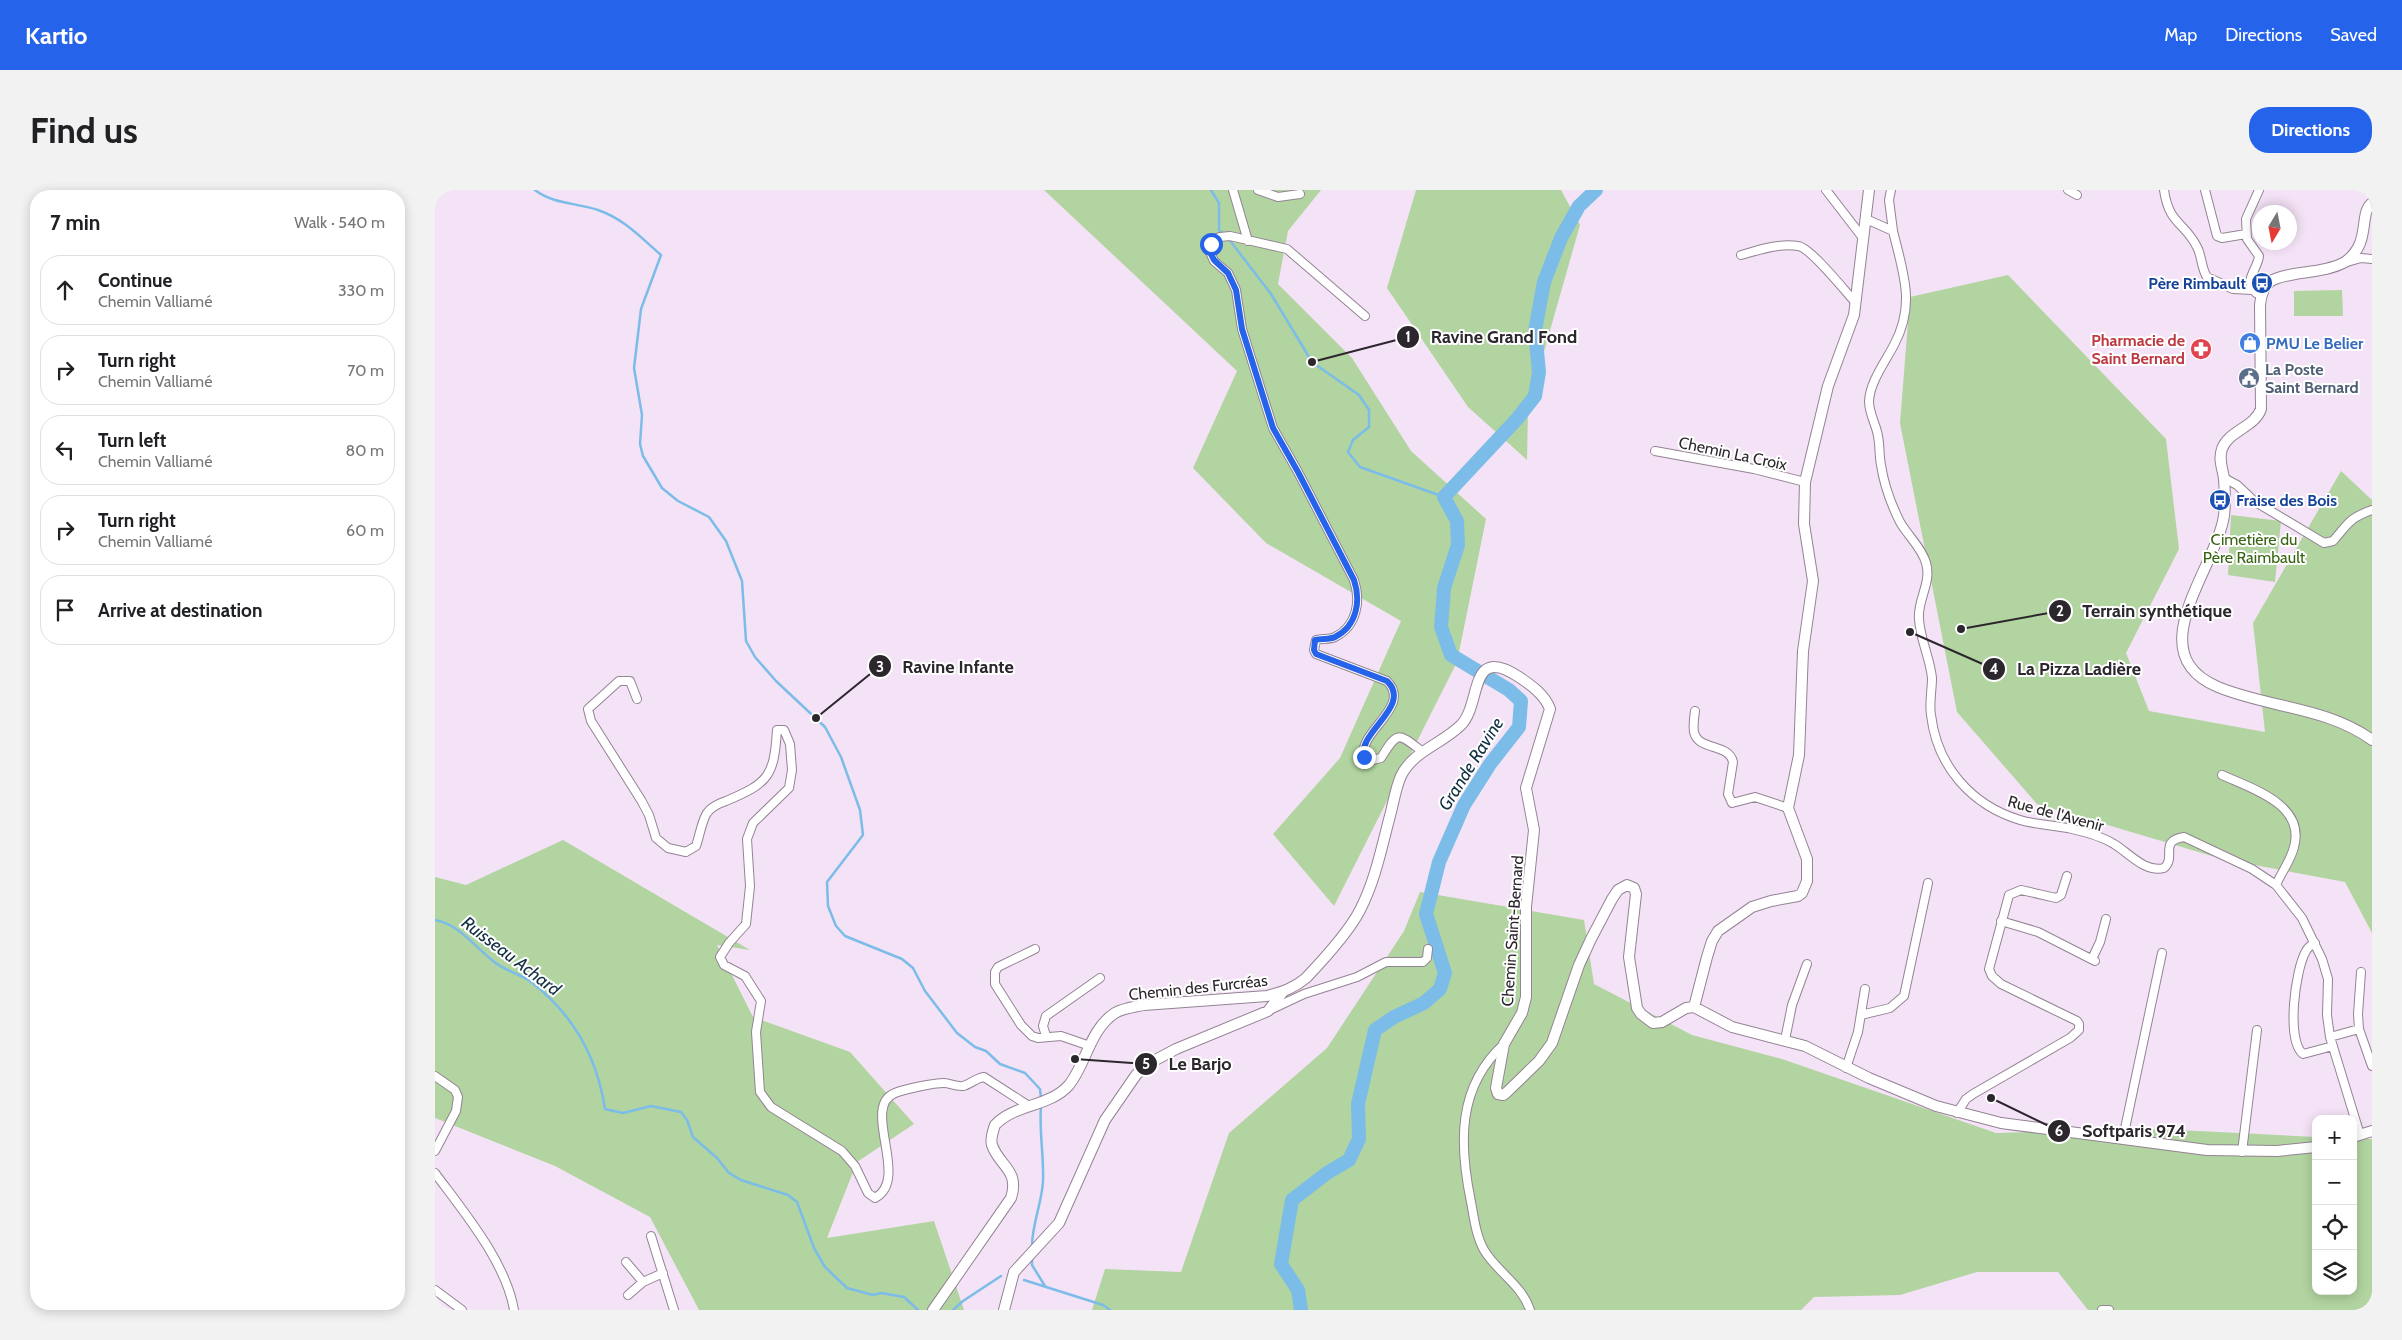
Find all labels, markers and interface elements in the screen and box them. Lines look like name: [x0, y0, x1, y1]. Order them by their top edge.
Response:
text: Kartio: [25, 21, 88, 50]
text: Map: [2164, 24, 2197, 46]
text: Directions: [2225, 24, 2302, 46]
text: Saved: [2330, 24, 2377, 46]
button: Directions: [2249, 107, 2372, 153]
text: Find us: [30, 109, 138, 152]
north arrow: [2252, 205, 2297, 250]
text: 7 min: [50, 210, 100, 235]
text: Walk · 540 m: [294, 213, 385, 232]
route start: [1200, 233, 1223, 256]
text: Continue: [98, 269, 172, 292]
bus stop icon: Père Rimbault: [2250, 271, 2274, 295]
place label: Père Rimbault: [2148, 274, 2246, 293]
icon: ahead: [51, 276, 79, 304]
text: 330 m: [338, 281, 384, 300]
text: Chemin Valliamé: [98, 292, 212, 311]
callout: Ravine Grand Fond: [1395, 320, 1587, 353]
text: Ravine Grand Fond: [1431, 326, 1577, 348]
text: 1: [1405, 328, 1411, 346]
place label: Pharmacie de Saint Bernard: [2091, 331, 2185, 368]
shop icon: PMU Le Belier: [2238, 331, 2262, 355]
place label: PMU Le Belier: [2266, 334, 2364, 353]
pharmacy icon: Pharmacie de Saint Bernard: [2189, 337, 2213, 361]
text: Turn right: [98, 349, 176, 372]
icon: right: [51, 356, 79, 384]
place label: La Poste Saint Bernard: [2265, 360, 2359, 397]
text: 70 m: [347, 361, 384, 380]
public building icon: La Poste Saint Bernard: [2237, 366, 2261, 390]
text: Chemin Valliamé: [98, 372, 212, 391]
text: Turn left: [98, 429, 166, 452]
street label: Chemin La Croix: [1677, 433, 1789, 474]
icon: left: [51, 436, 79, 464]
text: 80 m: [346, 441, 384, 460]
text: Chemin Valliamé: [98, 452, 212, 471]
bus stop icon: Fraise des Bois: [2208, 488, 2232, 512]
place label: Fraise des Bois: [2236, 491, 2337, 510]
text: Turn right: [98, 509, 176, 532]
icon: right: [51, 516, 79, 544]
text: 60 m: [346, 521, 384, 540]
park label: Cimetière du Père Raimbault: [2203, 530, 2306, 567]
text: Chemin Valliamé: [98, 532, 212, 551]
callout: Terrain synthétique: [2047, 594, 2242, 627]
icon: arrive: [51, 596, 79, 624]
text: Arrive at destination: [98, 599, 262, 622]
text: Terrain synthétique: [2082, 600, 2232, 622]
text: 2: [2056, 602, 2064, 620]
callout: Ravine Infante: [867, 650, 1024, 683]
callout: La Pizza Ladière: [1982, 652, 2150, 685]
text: Ravine Infante: [902, 656, 1014, 678]
text: 3: [876, 658, 884, 676]
text: La Pizza Ladière: [2017, 658, 2141, 680]
text: 4: [1989, 660, 1999, 678]
water label: Grande Ravine: [1434, 713, 1508, 815]
route end: [1353, 746, 1376, 769]
street label: Rue de l'Avenir: [2006, 792, 2107, 836]
street label: Chemin Saint-Bernard: [1498, 855, 1527, 1007]
water label: Ruisseau Achard: [457, 912, 565, 1001]
street label: Chemin des Furcréas: [1128, 971, 1269, 1004]
callout: Le Barjo: [1134, 1047, 1242, 1080]
text: Le Barjo: [1169, 1053, 1231, 1075]
text: 5: [1142, 1055, 1150, 1073]
callout: Softparis 974: [2047, 1114, 2196, 1147]
map controls: [2312, 1115, 2357, 1295]
button: +: [2312, 1115, 2357, 1160]
text: Softparis 974: [2082, 1120, 2186, 1142]
text: 6: [2055, 1122, 2063, 1140]
button: −: [2312, 1160, 2357, 1205]
button: locate: [2312, 1205, 2357, 1250]
button: layers: [2312, 1250, 2357, 1295]

